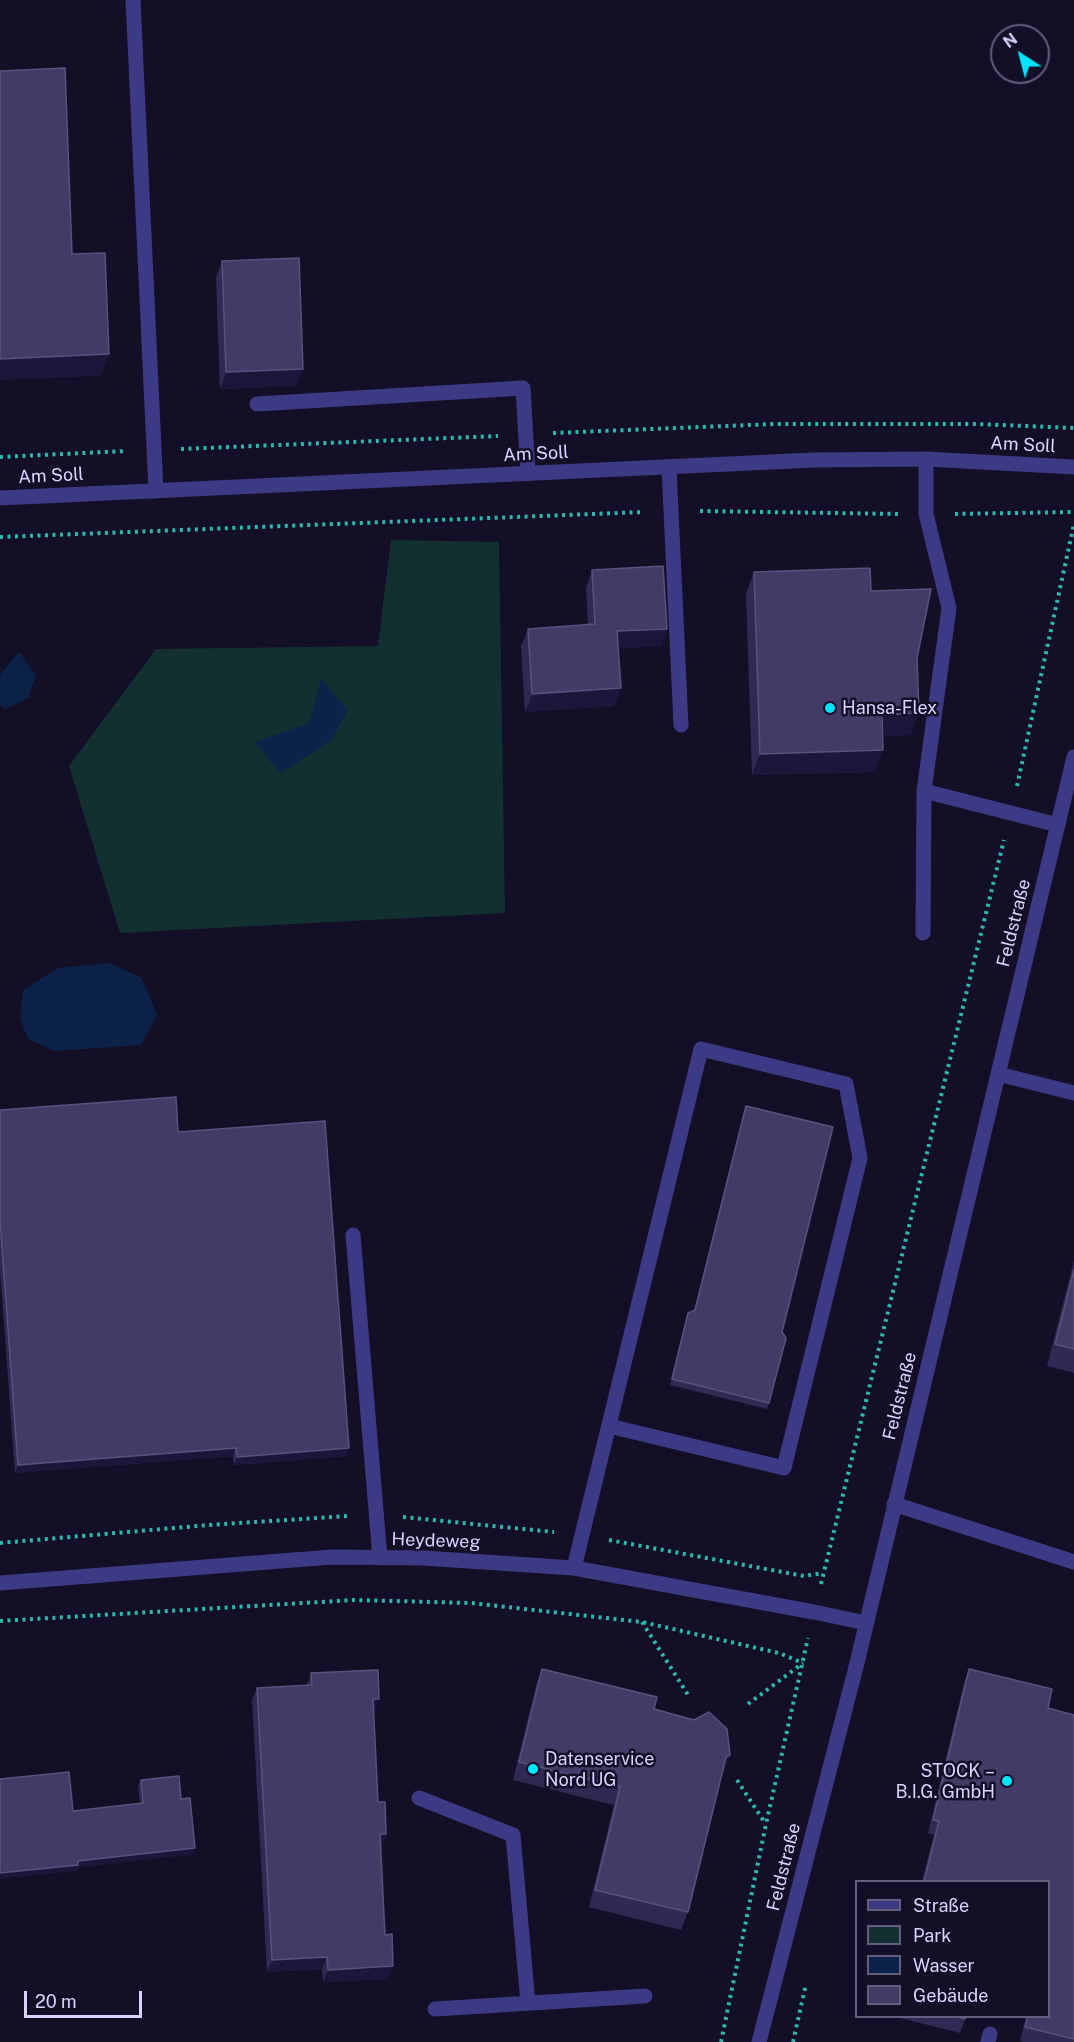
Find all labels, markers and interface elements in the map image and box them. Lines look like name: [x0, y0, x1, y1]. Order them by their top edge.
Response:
north arrow: [990, 24, 1050, 84]
text: N: [1000, 29, 1021, 52]
street label: Am Soll: [990, 432, 1056, 458]
street label: Am Soll: [503, 441, 569, 467]
street label: Am Soll: [18, 463, 84, 489]
place label: Hansa-Flex: [842, 697, 937, 719]
marker: Hansa-Flex: [823, 701, 837, 715]
street label: Feldstraße: [993, 877, 1035, 969]
street label: Feldstraße: [879, 1350, 921, 1442]
street label: Heydeweg: [391, 1529, 481, 1553]
place label: Datenservice Nord UG: [545, 1748, 654, 1790]
place label: STOCK – B.I.G. GmbH: [895, 1760, 995, 1802]
marker: Datenservice Nord UG: [526, 1762, 540, 1776]
marker: STOCK – B.I.G. GmbH: [1000, 1774, 1014, 1788]
street label: Feldstraße: [763, 1821, 805, 1913]
legend: [855, 1880, 1050, 2018]
text: Straße: [913, 1895, 969, 1916]
text: Park: [913, 1925, 951, 1946]
text: Wasser: [913, 1955, 975, 1976]
scale bar: [27, 1979, 146, 2017]
text: Gebäude: [913, 1985, 988, 2006]
text: 20 m: [35, 1991, 77, 2012]

